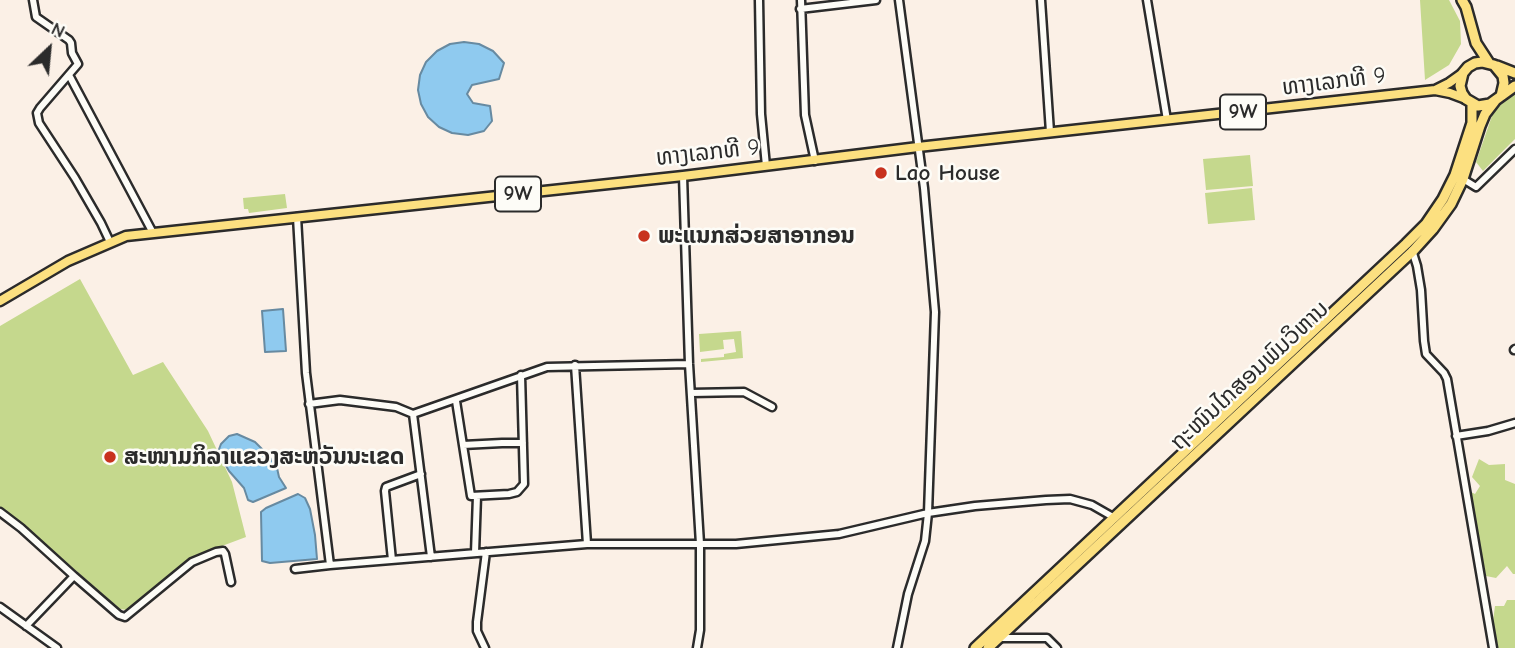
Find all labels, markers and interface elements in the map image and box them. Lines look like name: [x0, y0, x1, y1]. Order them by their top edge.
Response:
north arrow: [14, 14, 84, 84]
text: N: [48, 18, 69, 43]
street label: ທາງເລກທີ 9: [1281, 62, 1387, 102]
road number: 9W: [1220, 94, 1266, 130]
street label: ທາງເລກທີ 9: [655, 134, 761, 172]
place label: Lao House: [895, 159, 1000, 187]
marker: Lao House: [873, 165, 889, 181]
road number: 9W: [495, 176, 541, 212]
place label: ພະແນກສ່ວຍສາອາກອນ: [658, 222, 855, 250]
marker: ພະແນກສ່ວຍສາອາກອນ: [636, 228, 652, 244]
street label: ຖະໜົນໄກສອນພົມວິຫານ: [1165, 296, 1335, 456]
place label: ສະໜາມກິລາແຂວງສະຫວັນນະເຂດ: [124, 443, 404, 471]
marker: ສະໜາມກິລາແຂວງສະຫວັນນະເຂດ: [102, 449, 118, 465]

